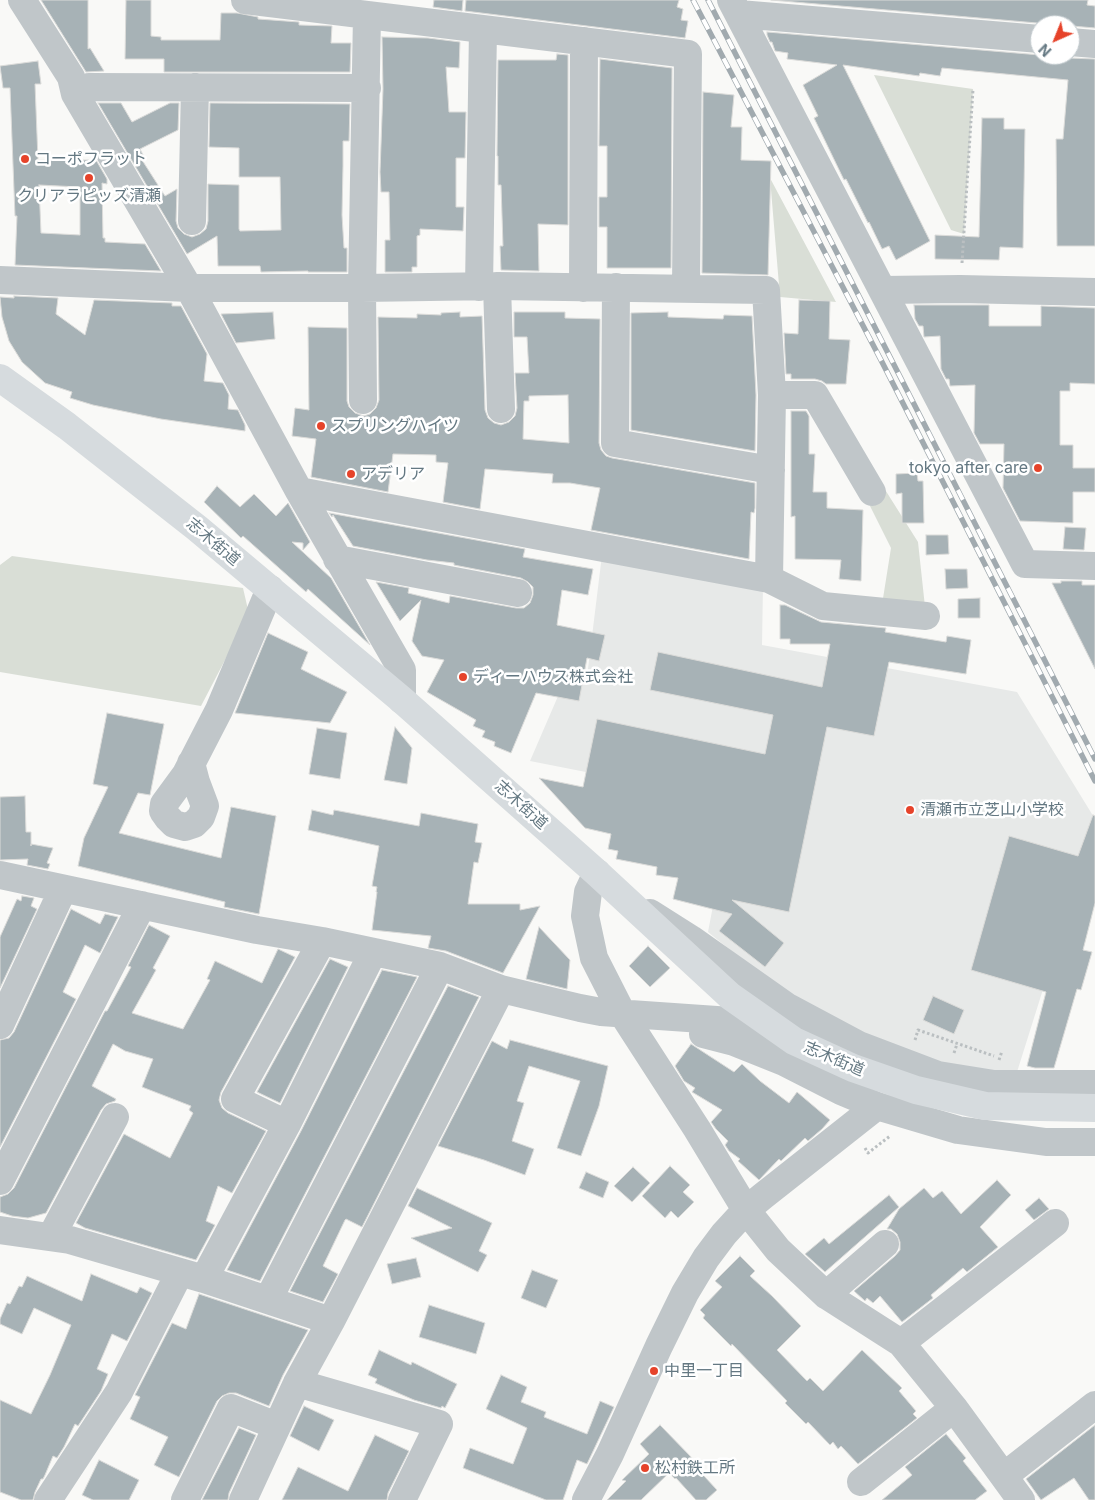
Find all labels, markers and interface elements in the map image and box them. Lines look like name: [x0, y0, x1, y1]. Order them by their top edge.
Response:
north arrow: [1030, 15, 1080, 65]
text: N: [1035, 41, 1055, 60]
place label: コーポフラット: [35, 149, 147, 169]
marker: コーポフラット: [19, 153, 31, 165]
marker: クリアラピッズ清瀬: [83, 172, 95, 184]
place label: クリアラピッズ清瀬: [17, 186, 161, 206]
place label: スプリングハイツ: [331, 416, 459, 436]
marker: スプリングハイツ: [315, 420, 327, 432]
place label: tokyo after care: [909, 458, 1028, 478]
marker: tokyo after care: [1032, 462, 1044, 474]
place label: アデリア: [361, 464, 425, 484]
marker: アデリア: [345, 468, 357, 480]
street label: 志木街道: [182, 514, 244, 570]
place label: ディーハウス株式会社: [473, 667, 633, 687]
marker: ディーハウス株式会社: [457, 671, 469, 683]
street label: 志木街道: [491, 776, 551, 834]
place label: 清瀬市立芝山小学校: [920, 800, 1064, 820]
marker: 清瀬市立芝山小学校: [904, 804, 916, 816]
street label: 志木街道: [801, 1038, 867, 1080]
place label: 中里一丁目: [664, 1361, 744, 1381]
marker: 中里一丁目: [648, 1365, 660, 1377]
place label: 松村鉄工所: [655, 1458, 735, 1478]
marker: 松村鉄工所: [639, 1462, 651, 1474]

